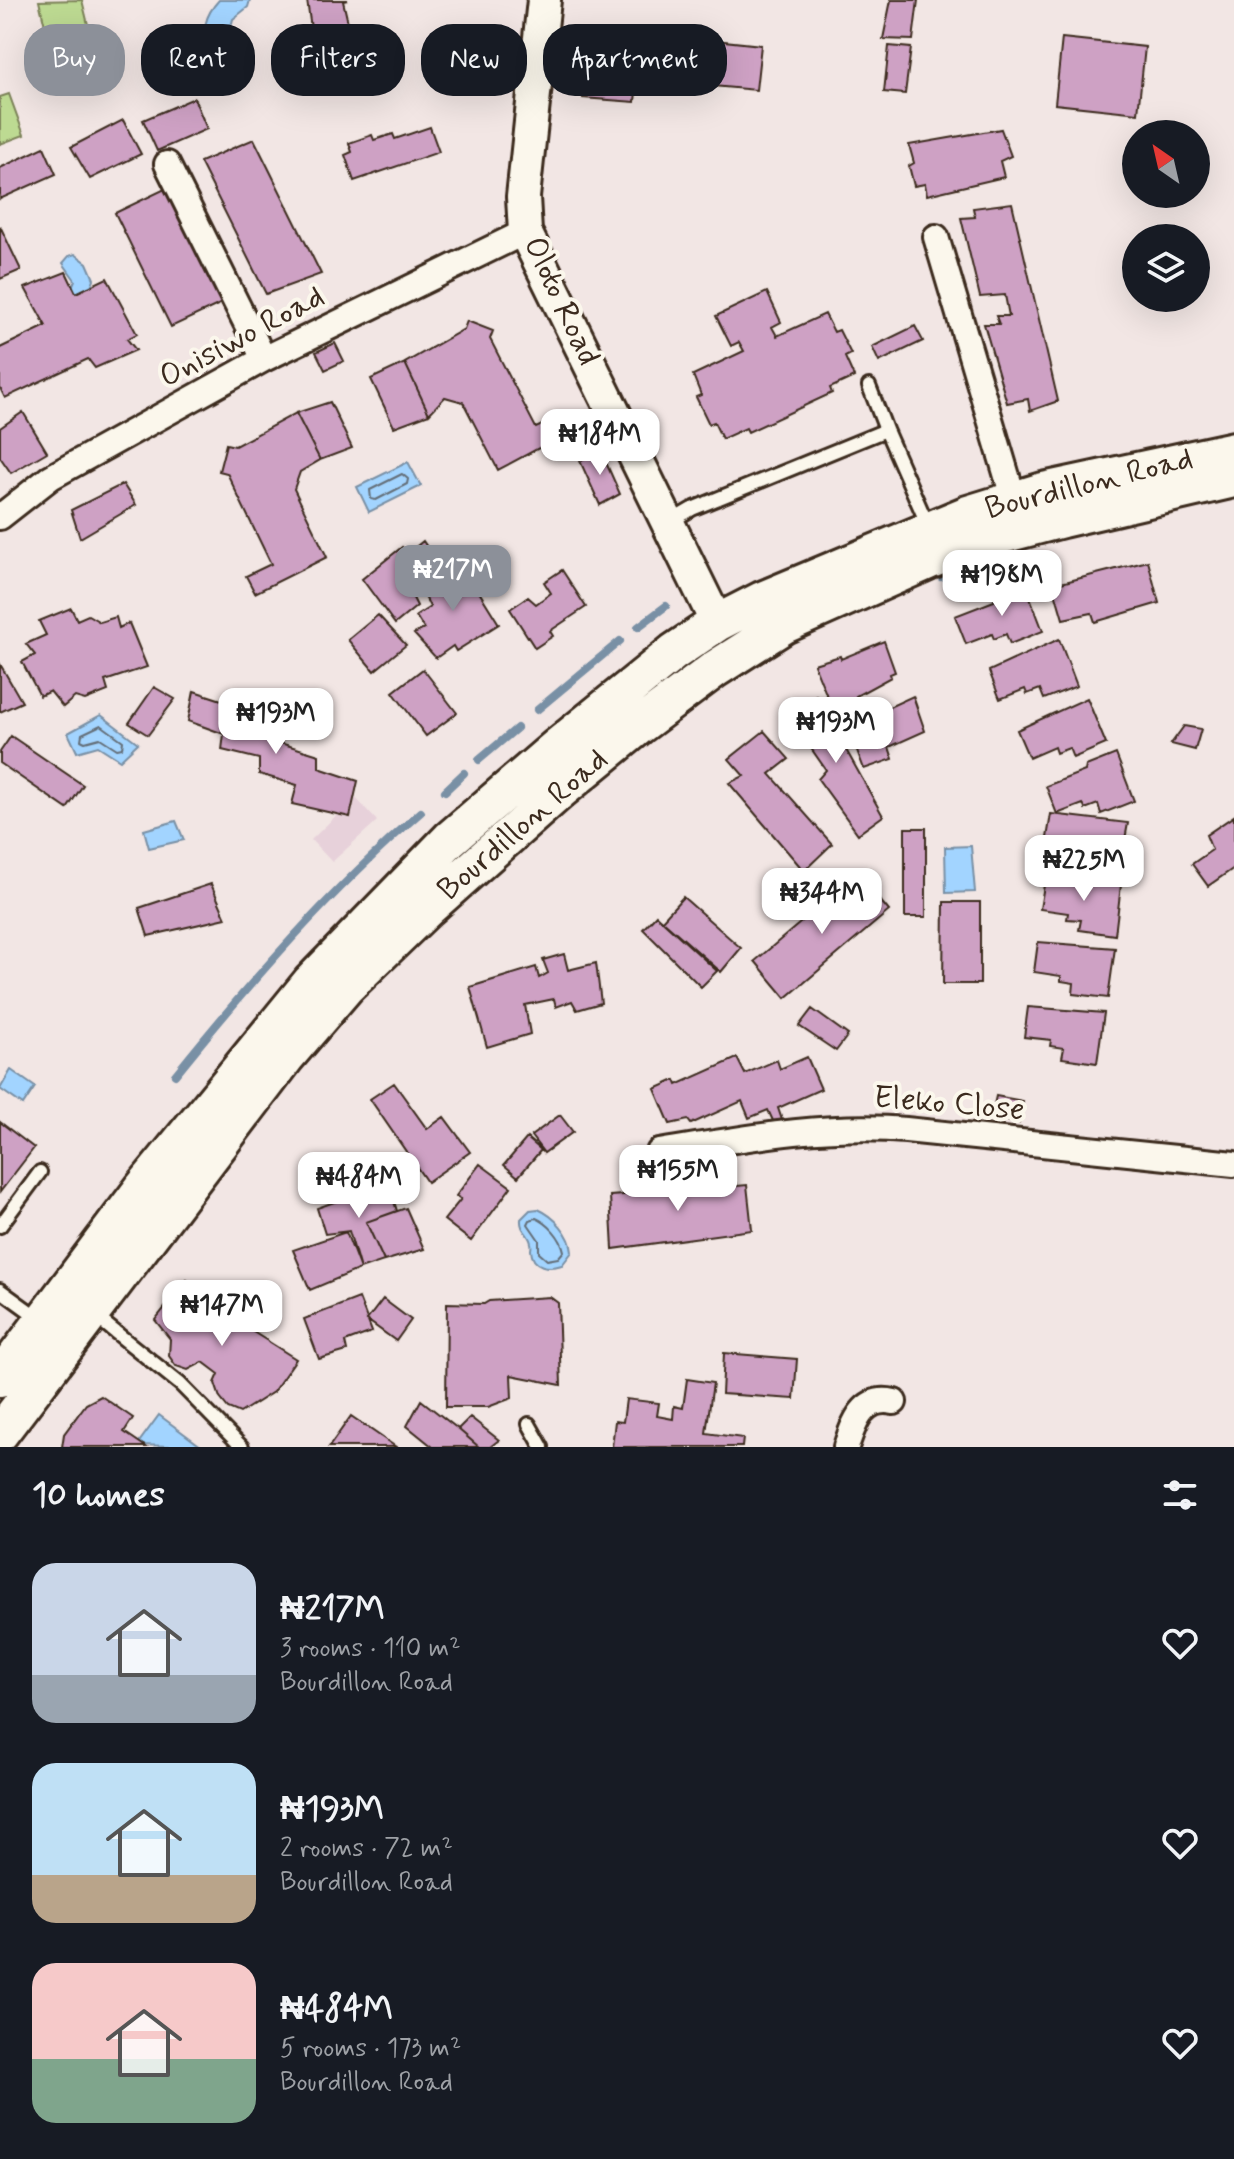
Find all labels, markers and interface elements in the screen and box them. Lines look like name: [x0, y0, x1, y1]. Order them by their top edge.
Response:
chip: Buy: [24, 24, 125, 96]
chip: Rent: [141, 24, 255, 96]
chip: Filters: [271, 24, 405, 96]
chip: New: [421, 24, 527, 96]
chip: Apartment: [543, 24, 727, 96]
north arrow: [1122, 120, 1210, 208]
map controls: [1122, 120, 1210, 312]
button: layers: [1122, 224, 1210, 312]
street label: Oloto Road: [513, 230, 609, 372]
street label: Onisiwo Road: [152, 276, 332, 398]
pin: ₦184M: [544, 409, 656, 477]
text: ₦184M: [559, 418, 641, 452]
street label: Bourdillon Road: [981, 438, 1197, 530]
pin: ₦217M: [397, 545, 509, 613]
pin: ₦198M: [946, 550, 1058, 618]
text: ₦217M: [413, 554, 493, 588]
text: ₦198M: [961, 559, 1043, 593]
pin: ₦193M: [220, 688, 332, 756]
text: ₦193M: [236, 697, 316, 731]
pin: ₦193M: [780, 697, 892, 765]
text: ₦193M: [796, 706, 876, 740]
street label: Bourdillon Road: [429, 739, 617, 911]
pin: ₦225M: [1028, 835, 1140, 903]
text: ₦225M: [1043, 844, 1125, 878]
pin: ₦344M: [766, 868, 878, 936]
text: ₦344M: [780, 877, 864, 911]
street label: Eleko Close: [872, 1076, 1026, 1132]
pin: ₦155M: [622, 1145, 734, 1213]
pin: ₦484M: [303, 1152, 415, 1220]
text: ₦155M: [637, 1154, 719, 1188]
text: ₦484M: [316, 1161, 402, 1195]
pin: ₦147M: [166, 1280, 278, 1348]
text: ₦147M: [180, 1289, 264, 1323]
text: 10 homes: [32, 1473, 165, 1518]
icon: filters: [1158, 1473, 1202, 1517]
text: ₦217M: [280, 1587, 385, 1632]
icon: home: [96, 1595, 192, 1691]
icon: heart: [1158, 1621, 1202, 1665]
text: 3 rooms · 110 m²: [280, 1632, 461, 1666]
text: Bourdillon Road: [280, 1666, 453, 1700]
text: ₦193M: [280, 1787, 384, 1832]
icon: home: [96, 1795, 192, 1891]
icon: heart: [1158, 1821, 1202, 1865]
text: 2 rooms · 72 m²: [280, 1832, 453, 1866]
text: Bourdillon Road: [280, 1866, 453, 1900]
text: ₦484M: [280, 1987, 393, 2032]
icon: home: [96, 1995, 192, 2091]
icon: heart: [1158, 2021, 1202, 2065]
text: 5 rooms · 173 m²: [280, 2032, 461, 2066]
text: Bourdillon Road: [280, 2066, 453, 2100]

